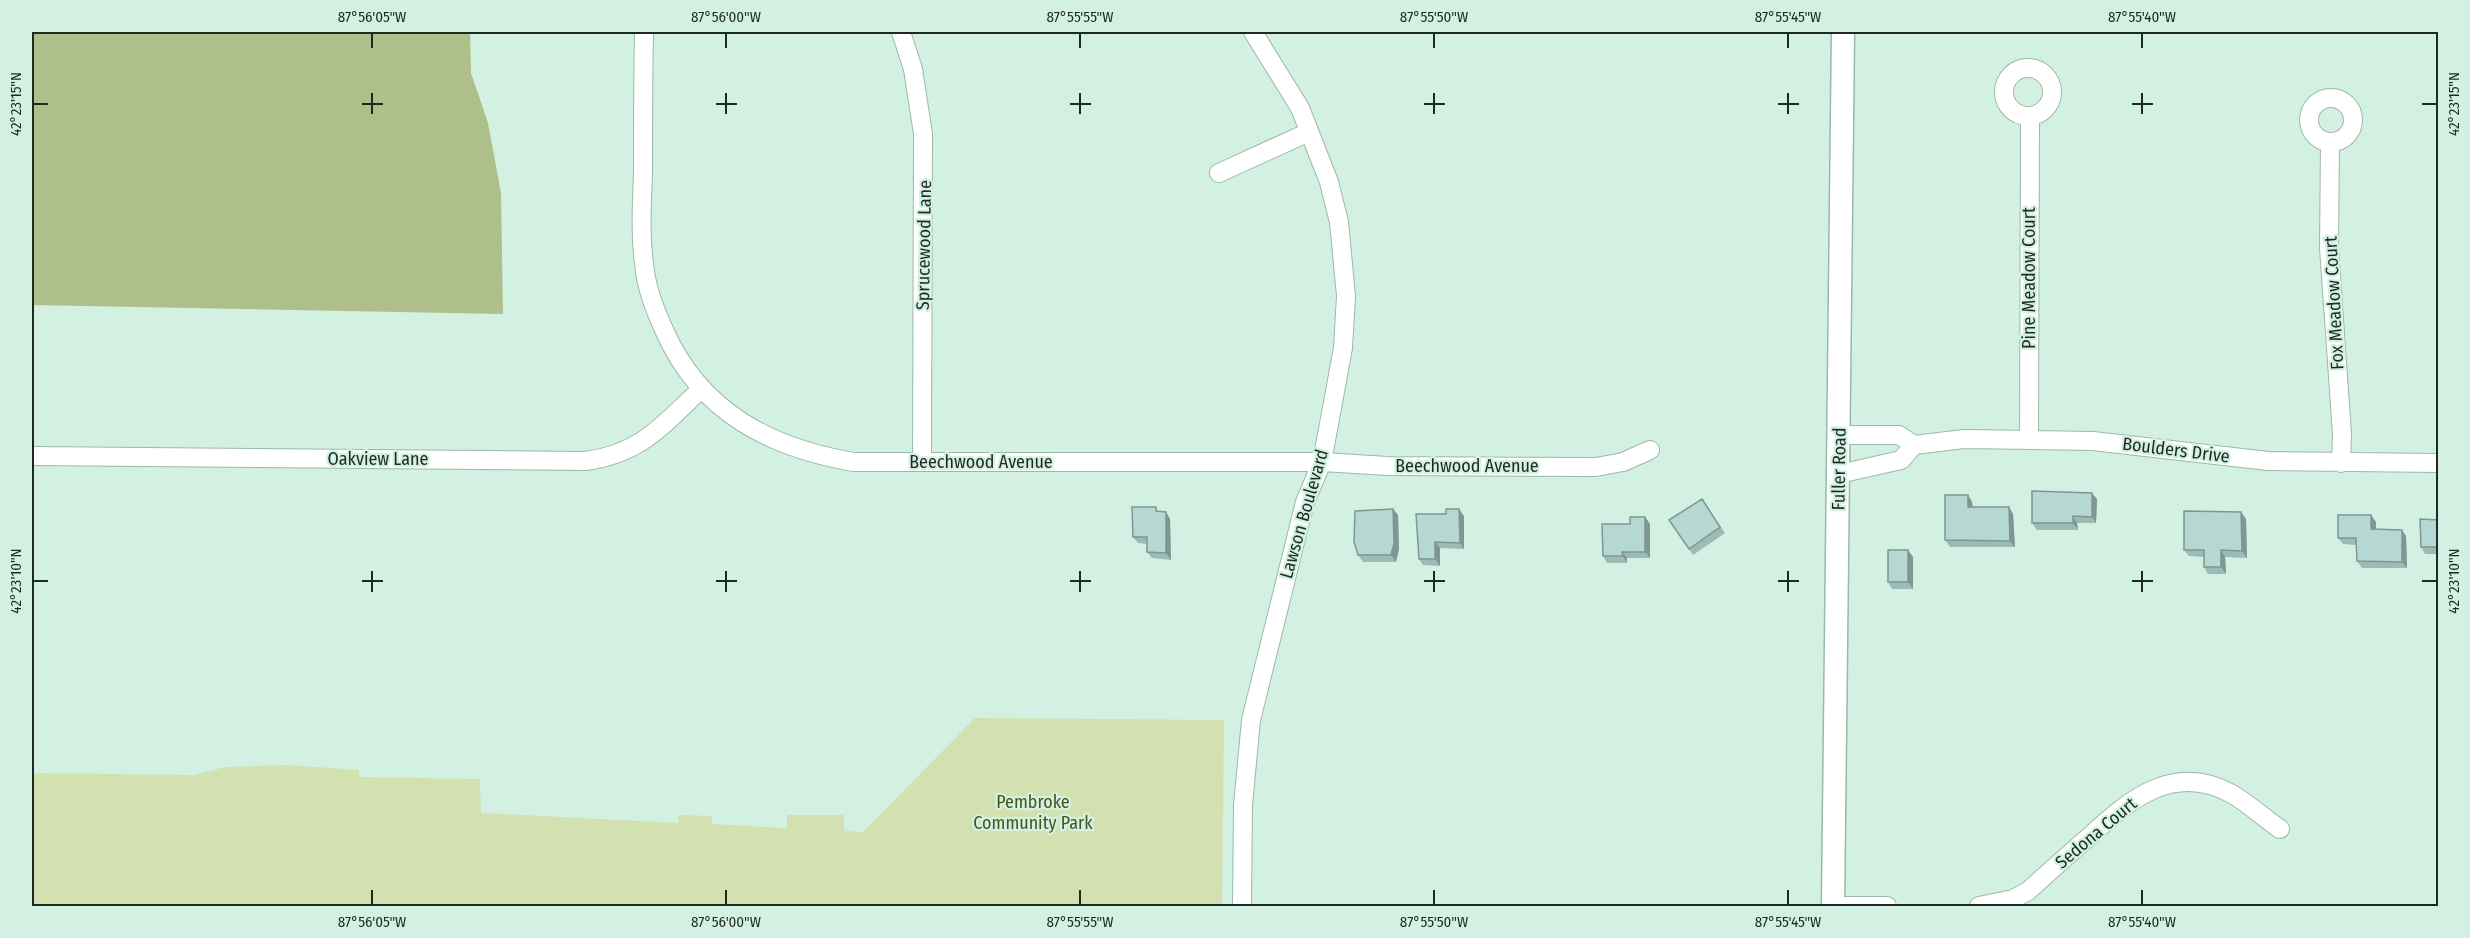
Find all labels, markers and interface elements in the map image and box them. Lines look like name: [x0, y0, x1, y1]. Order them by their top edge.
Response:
text: 87°56'05"W: [338, 8, 406, 26]
text: 87°56'00"W: [691, 8, 761, 26]
text: 87°55'55"W: [1047, 8, 1114, 26]
text: 87°55'50"W: [1400, 8, 1468, 26]
text: 87°55'45"W: [1755, 8, 1821, 26]
text: 87°55'40"W: [2108, 8, 2176, 26]
text: 42°23'15"N: [7, 72, 25, 136]
text: 42°23'15"N: [2445, 72, 2463, 136]
street label: Sprucewood Lane: [912, 180, 936, 310]
street label: Pine Meadow Court: [2018, 207, 2040, 349]
street label: Fox Meadow Court: [2320, 235, 2348, 370]
street label: Fuller Road: [1827, 427, 1851, 511]
street label: Boulders Drive: [2121, 433, 2231, 468]
street label: Lawson Boulevard: [1275, 447, 1333, 581]
street label: Oakview Lane: [328, 448, 429, 470]
street label: Beechwood Avenue: [909, 451, 1053, 473]
street label: Beechwood Avenue: [1395, 455, 1539, 477]
text: 42°23'10"N: [7, 548, 25, 614]
text: 42°23'10"N: [2445, 548, 2463, 614]
park label: Pembroke Community Park: [973, 791, 1093, 834]
street label: Sedona Court: [2051, 793, 2141, 873]
text: 87°56'05"W: [338, 913, 406, 931]
text: 87°56'00"W: [691, 913, 761, 931]
text: 87°55'55"W: [1047, 913, 1114, 931]
text: 87°55'50"W: [1400, 913, 1468, 931]
text: 87°55'45"W: [1755, 913, 1821, 931]
text: 87°55'40"W: [2108, 913, 2176, 931]

